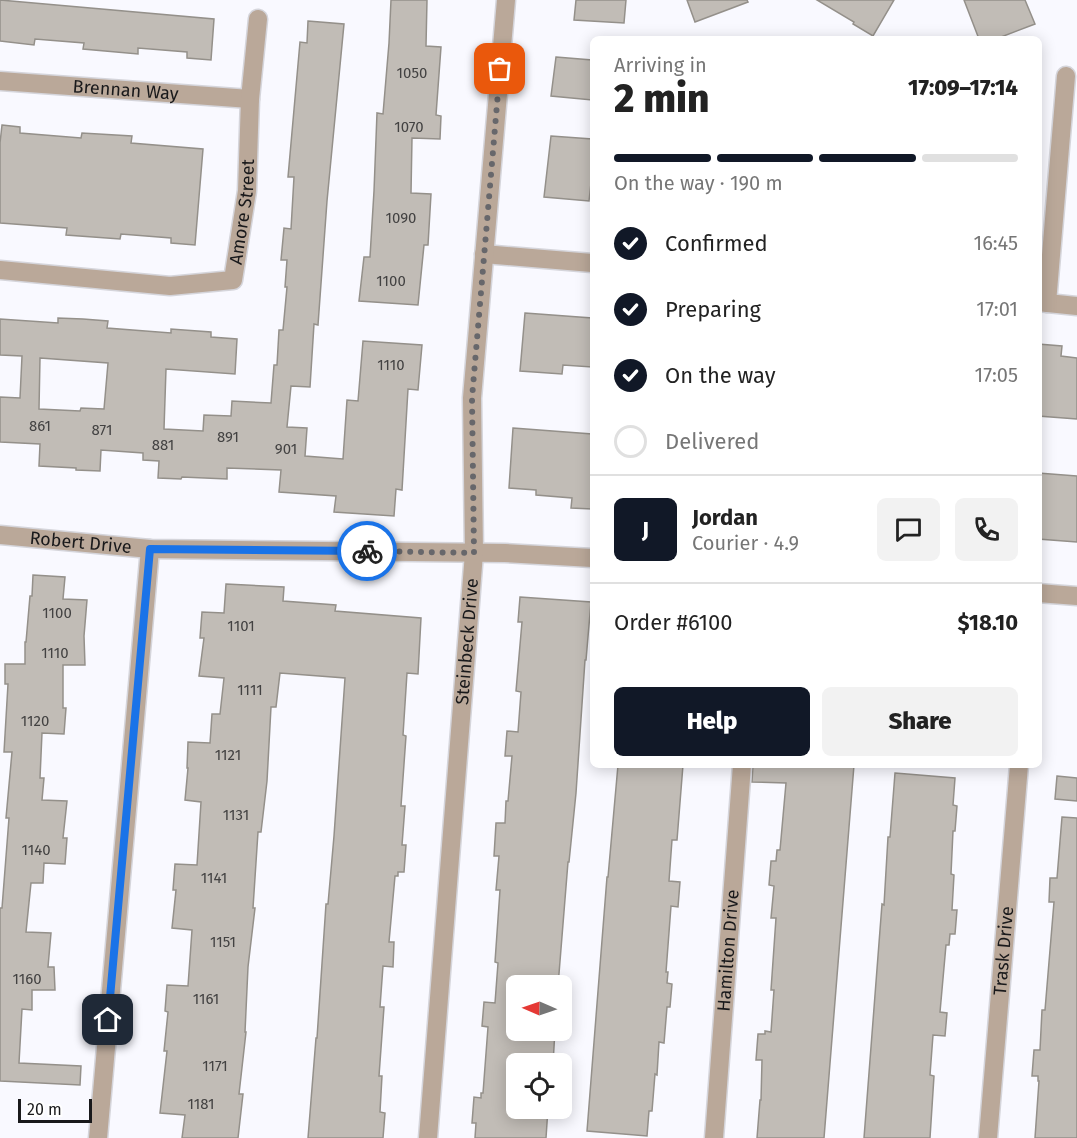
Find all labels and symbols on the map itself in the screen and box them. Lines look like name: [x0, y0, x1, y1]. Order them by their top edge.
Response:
pin: [474, 43, 525, 94]
house number: 1050: [397, 64, 427, 82]
street label: Brennan Way: [72, 75, 180, 105]
house number: 1070: [394, 118, 424, 136]
street label: Amore Street: [225, 158, 259, 266]
house number: 1090: [386, 209, 416, 227]
house number: 1100: [376, 272, 406, 290]
house number: 1110: [377, 356, 405, 374]
house number: 861: [29, 417, 51, 435]
house number: 871: [92, 421, 112, 439]
house number: 891: [217, 428, 239, 446]
house number: 881: [152, 436, 174, 454]
house number: 901: [275, 440, 297, 458]
courier: [337, 521, 397, 581]
street label: Robert Drive: [29, 527, 133, 558]
street label: Steinbeck Drive: [451, 577, 483, 706]
house number: 1100: [42, 604, 72, 622]
house number: 1101: [227, 617, 255, 635]
house number: 1110: [41, 644, 69, 662]
house number: 1111: [237, 681, 263, 699]
house number: 1120: [21, 712, 49, 730]
house number: 1121: [215, 746, 241, 764]
house number: 1131: [223, 806, 249, 824]
house number: 1140: [21, 841, 51, 859]
house number: 1141: [201, 869, 227, 887]
street label: Hamilton Drive: [713, 889, 744, 1012]
street label: Trask Drive: [989, 905, 1018, 996]
house number: 1151: [210, 933, 236, 951]
house number: 1160: [12, 970, 42, 988]
north arrow: [506, 975, 572, 1041]
house number: 1161: [193, 990, 219, 1008]
pin: [82, 994, 133, 1045]
house number: 1171: [202, 1057, 228, 1075]
house number: 1181: [187, 1095, 215, 1113]
scale bar: [18, 1096, 92, 1124]

